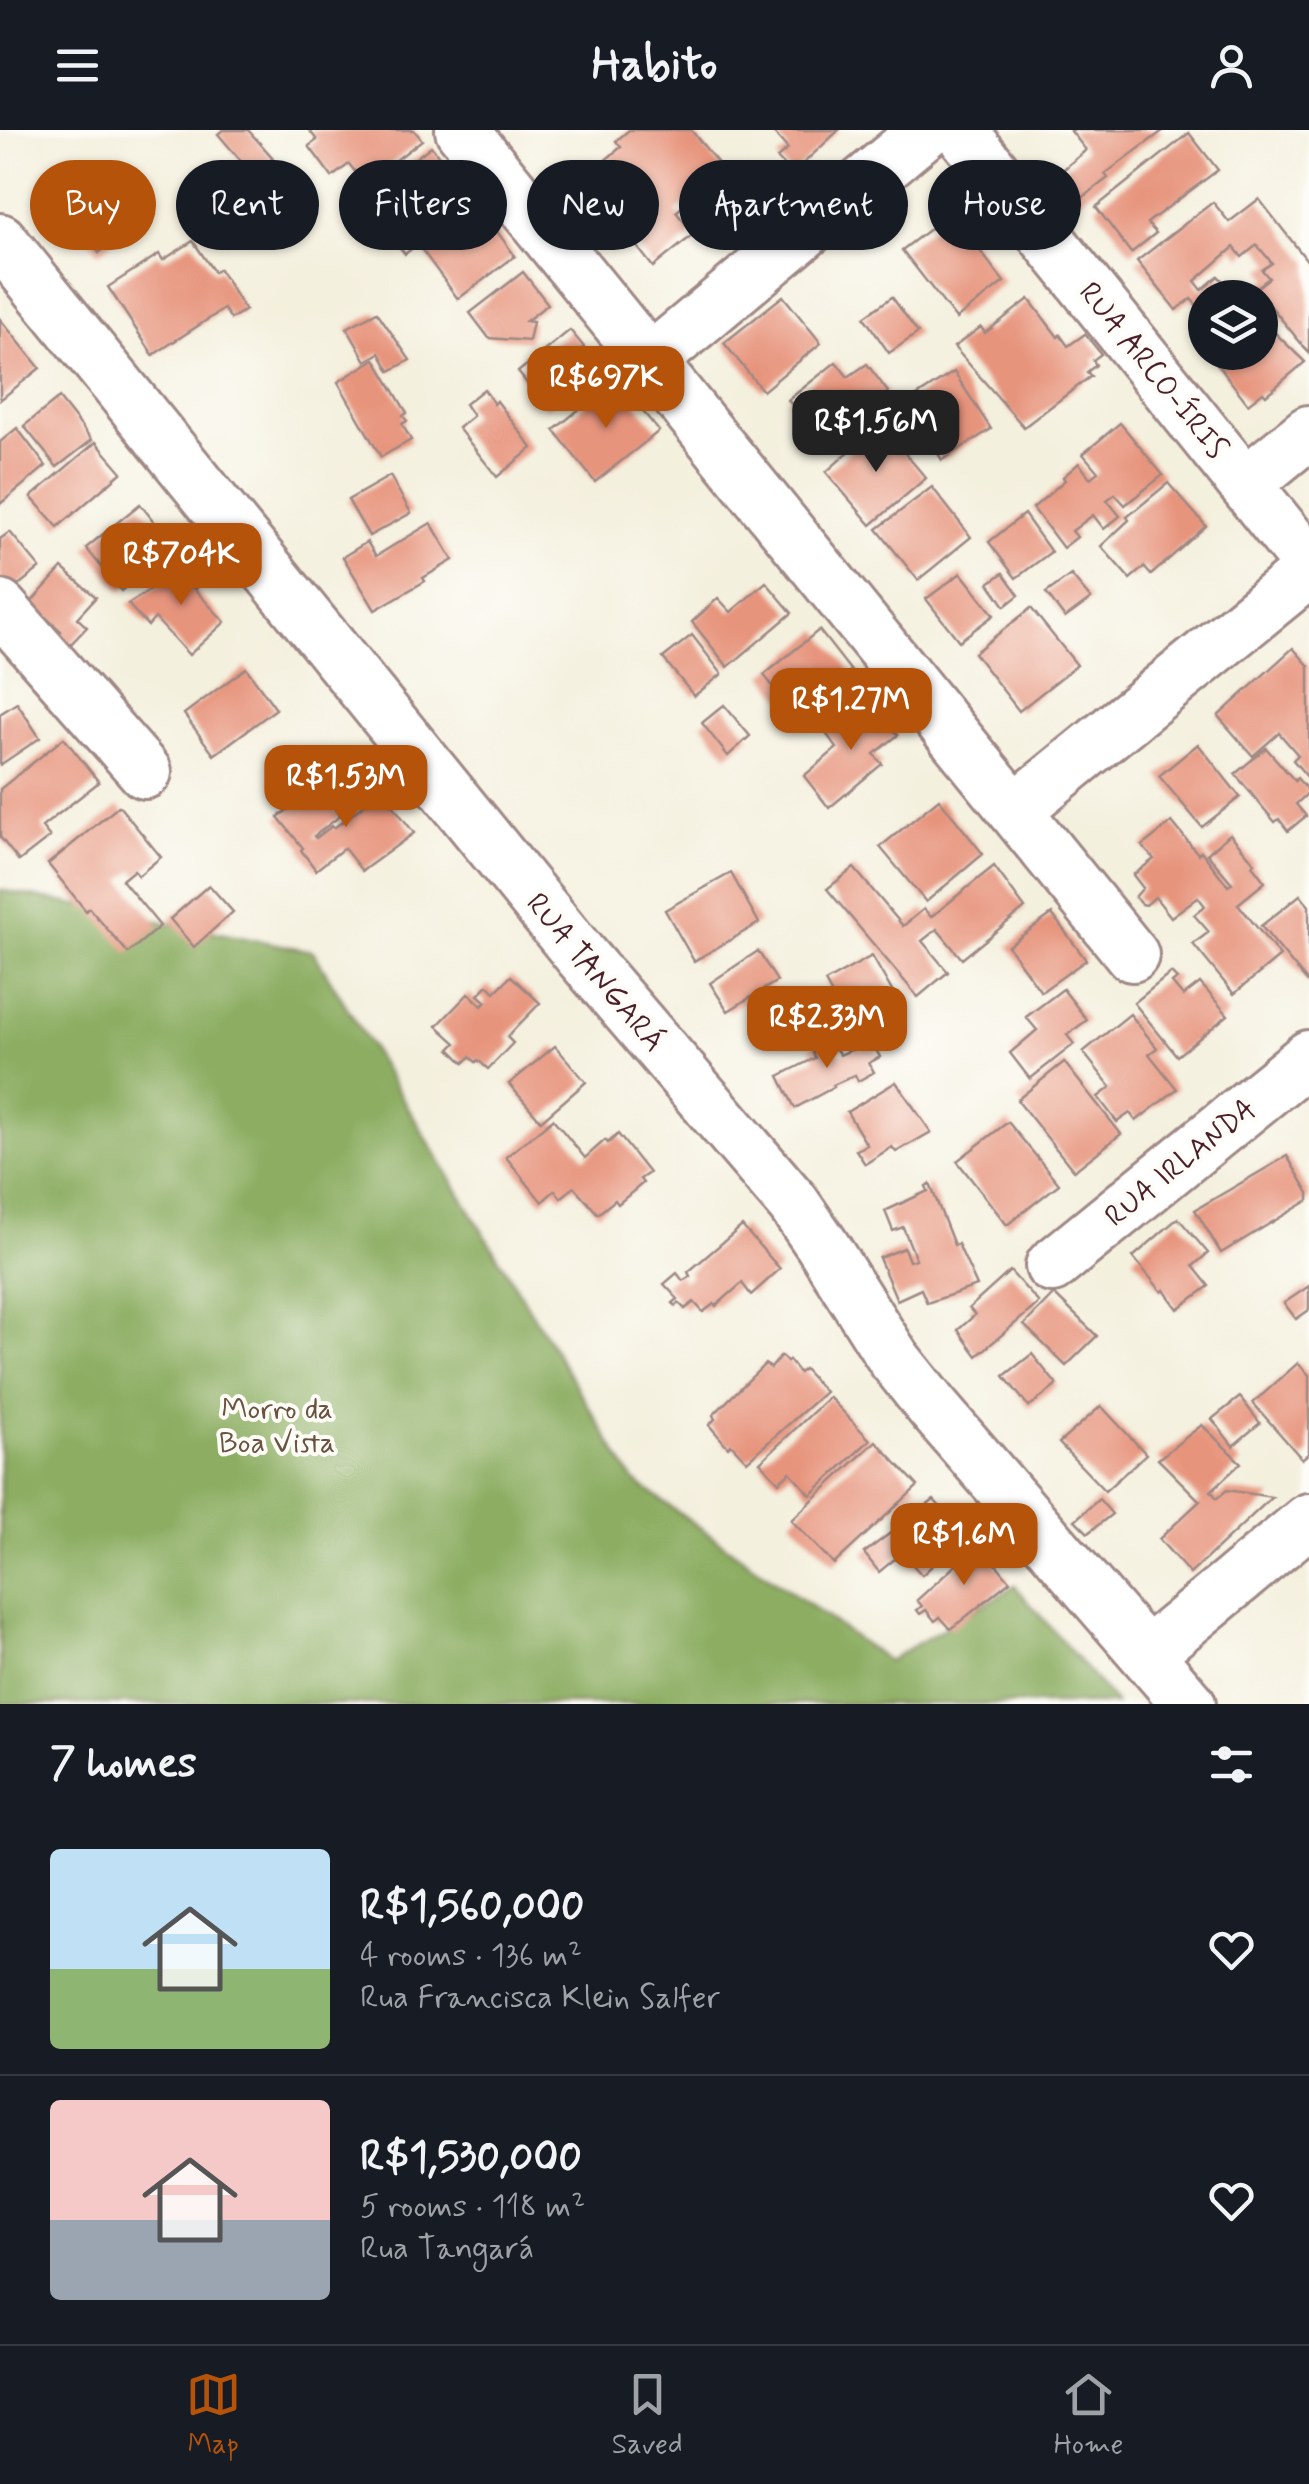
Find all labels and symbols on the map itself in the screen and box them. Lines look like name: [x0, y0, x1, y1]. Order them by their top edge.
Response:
street label: RUA ARCO-ÍRIS: [1070, 274, 1236, 467]
pin: R$697K: [525, 346, 687, 431]
pin: R$1.56M: [784, 390, 968, 475]
pin: R$704K: [100, 523, 262, 608]
pin: R$1.27M: [759, 668, 943, 753]
pin: R$1.53M: [254, 745, 438, 830]
street label: RUA TANGARÁ: [517, 885, 673, 1061]
pin: R$2.33M: [735, 986, 919, 1071]
street label: RUA IRLANDA: [1097, 1090, 1265, 1236]
park label: Morro da Boa Vista: [219, 1390, 335, 1463]
pin: R$1.6M: [883, 1503, 1045, 1588]

